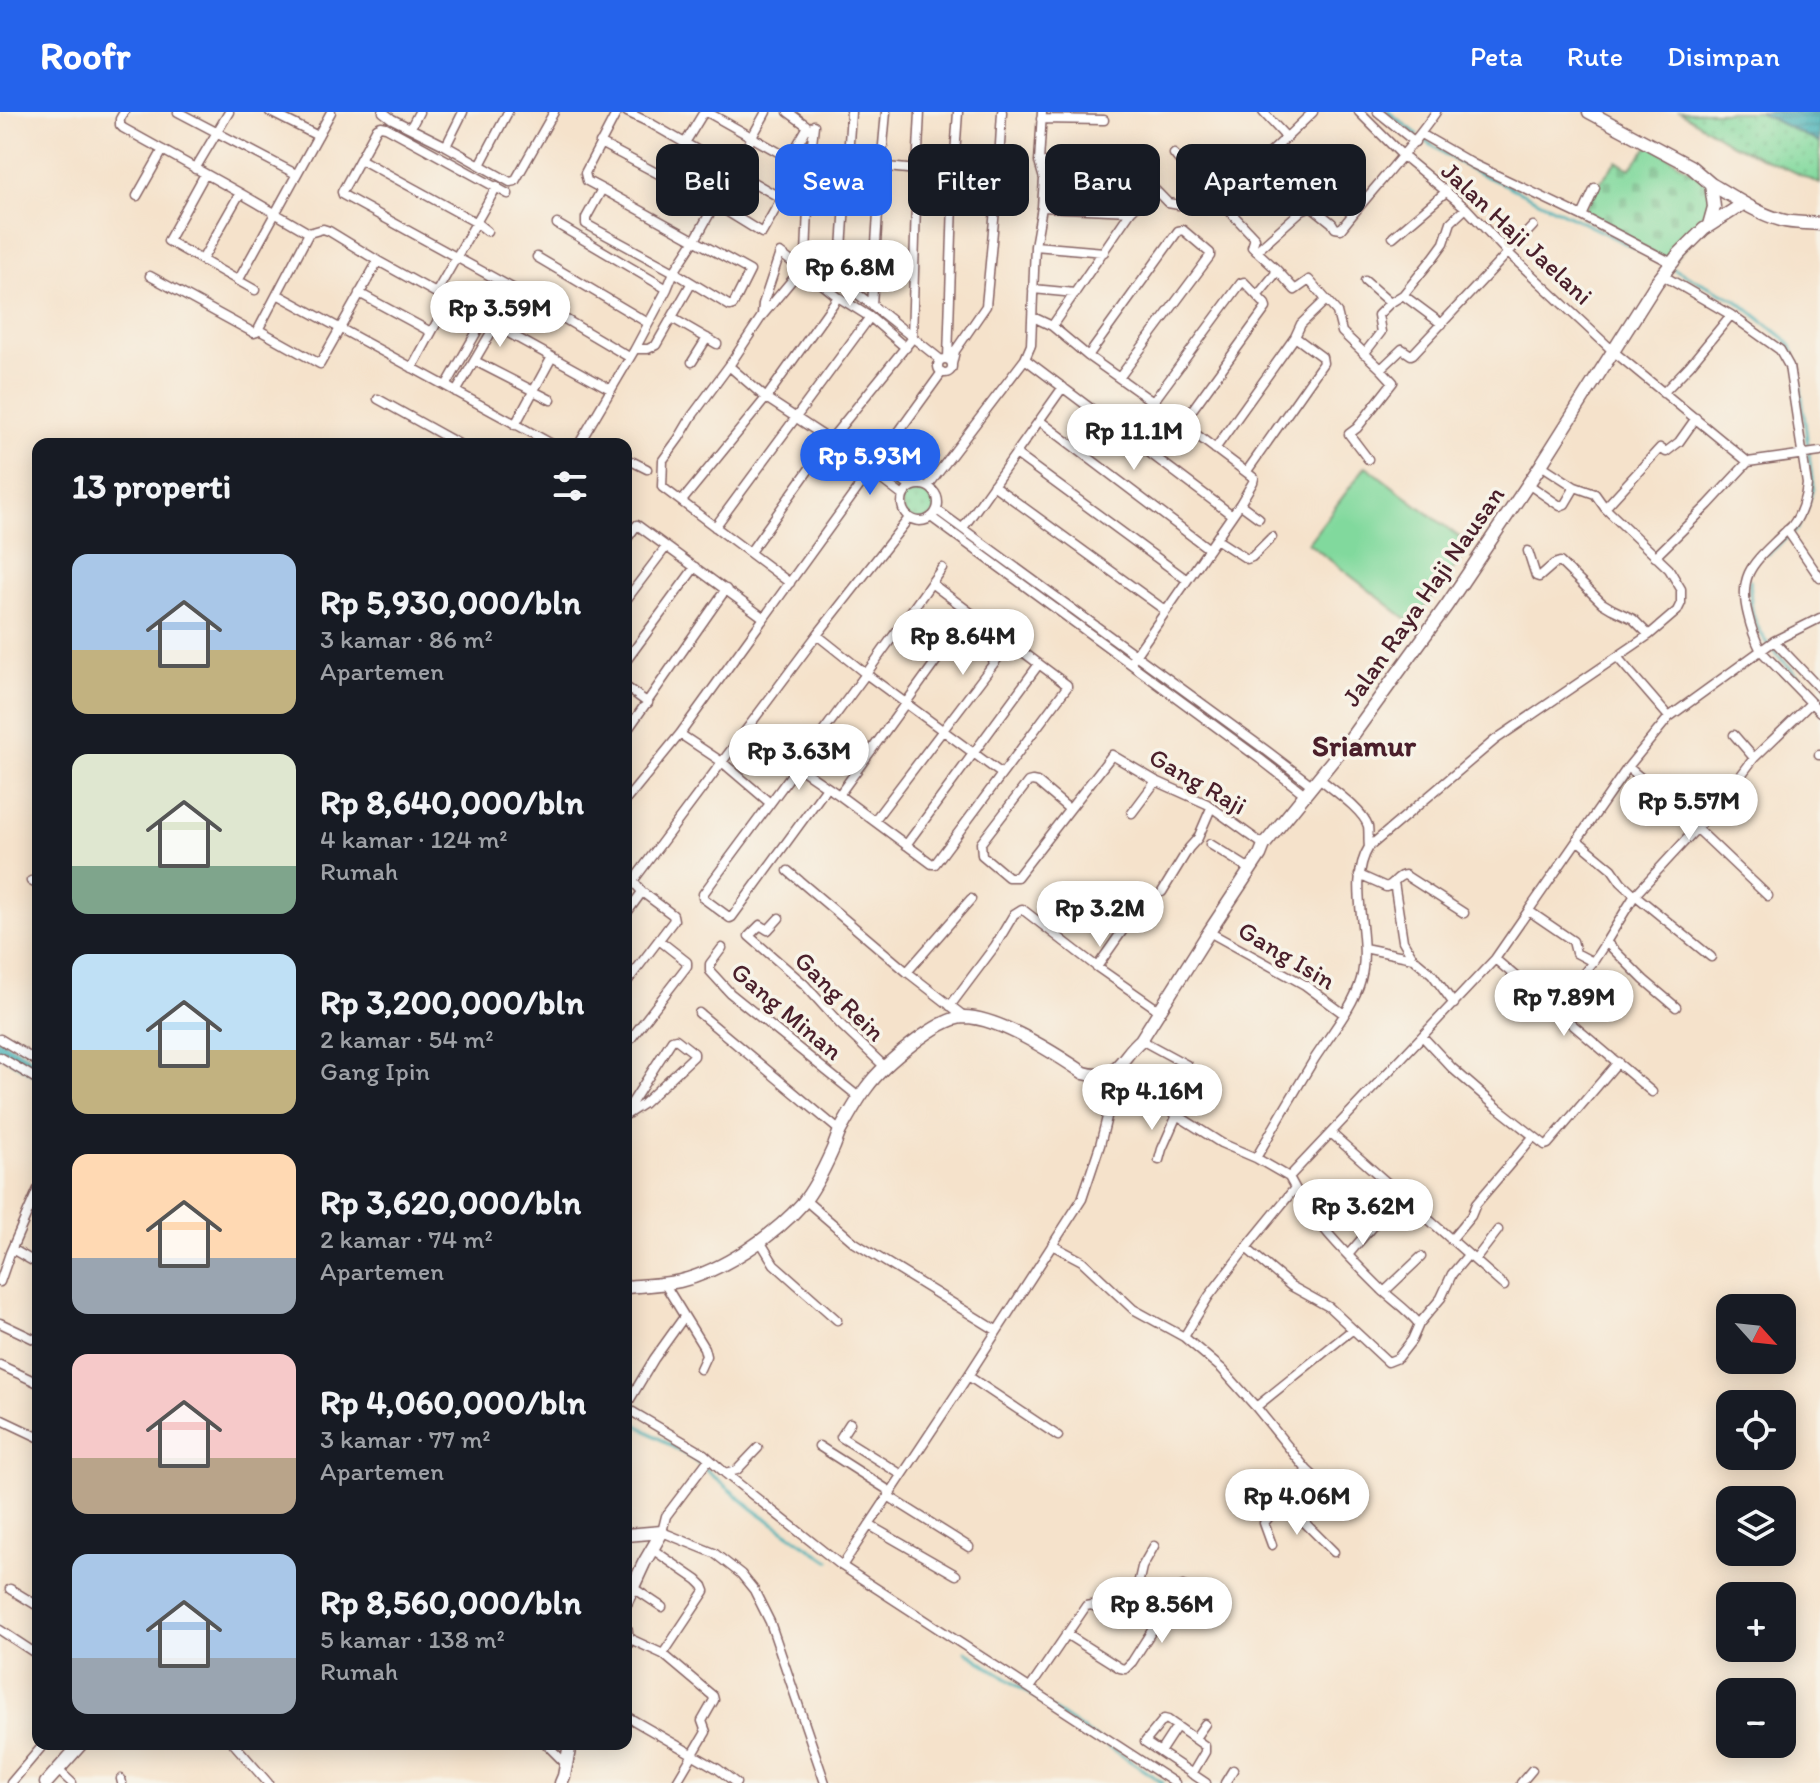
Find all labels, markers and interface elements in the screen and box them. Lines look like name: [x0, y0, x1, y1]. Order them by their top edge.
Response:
text: Roofr: [40, 33, 130, 79]
text: Peta: [1470, 39, 1523, 73]
text: Rute: [1567, 39, 1623, 73]
text: Disimpan: [1667, 39, 1780, 73]
chip: Beli: [656, 144, 759, 216]
chip: Sewa: [775, 144, 892, 216]
chip: Filter: [908, 144, 1029, 216]
chip: Baru: [1045, 144, 1160, 216]
chip: Apartemen: [1176, 144, 1366, 216]
street label: Jalan Haji Jaelani: [1435, 155, 1599, 311]
pin: Rp 6.8M: [776, 240, 924, 308]
text: Rp 6.8M: [805, 250, 895, 282]
pin: Rp 3.59M: [417, 281, 583, 349]
text: Rp 3.59M: [448, 291, 552, 323]
pin: Rp 11.1M: [1051, 404, 1217, 472]
text: Rp 11.1M: [1085, 414, 1183, 446]
pin: Rp 5.93M: [787, 429, 953, 497]
text: Rp 5.93M: [818, 439, 922, 471]
icon: filters: [548, 464, 592, 508]
text: 13 properti: [72, 466, 231, 507]
street label: Jalan Raya Haji Nausan: [1335, 479, 1511, 712]
text: Rp 5,930,000/bln: [320, 582, 581, 623]
icon: home: [136, 586, 232, 682]
pin: Rp 8.64M: [880, 609, 1046, 677]
text: Rp 8.64M: [910, 619, 1016, 651]
text: 3 kamar · 86 m²: [320, 623, 493, 655]
text: Apartemen: [320, 655, 444, 687]
pin: Rp 3.63M: [716, 724, 882, 792]
district label: Sriamur: [1312, 727, 1417, 764]
text: Rp 3.63M: [747, 734, 851, 766]
street label: Gang Raji: [1144, 740, 1252, 822]
pin: Rp 5.57M: [1606, 774, 1772, 842]
text: Rp 8,640,000/bln: [320, 782, 584, 823]
text: Rp 5.57M: [1638, 784, 1740, 816]
icon: home: [136, 786, 232, 882]
text: 4 kamar · 124 m²: [320, 823, 508, 855]
text: Rumah: [320, 855, 398, 887]
pin: Rp 3.2M: [1026, 881, 1174, 949]
text: Rp 3.2M: [1055, 891, 1145, 923]
street label: Gang Isin: [1232, 913, 1342, 997]
street label: Gang Rein: [788, 944, 892, 1048]
street label: Gang Minan: [725, 955, 850, 1067]
pin: Rp 7.89M: [1481, 970, 1647, 1038]
text: Rp 7.89M: [1513, 980, 1615, 1012]
text: Rp 3,200,000/bln: [320, 982, 584, 1023]
icon: home: [136, 986, 232, 1082]
text: 2 kamar · 54 m²: [320, 1023, 494, 1055]
text: Gang Ipin: [320, 1055, 430, 1087]
pin: Rp 4.16M: [1069, 1064, 1235, 1132]
text: Rp 4.16M: [1100, 1074, 1204, 1106]
pin: Rp 3.62M: [1280, 1179, 1446, 1247]
text: Rp 3,620,000/bln: [320, 1182, 581, 1223]
icon: home: [136, 1186, 232, 1282]
text: Rp 3.62M: [1311, 1189, 1415, 1221]
text: 2 kamar · 74 m²: [320, 1223, 493, 1255]
text: Apartemen: [320, 1255, 444, 1287]
north arrow: [1716, 1294, 1796, 1374]
map controls: [1716, 1294, 1796, 1758]
text: Rp 4,060,000/bln: [320, 1382, 586, 1423]
icon: home: [136, 1386, 232, 1482]
button: locate: [1716, 1390, 1796, 1470]
text: 3 kamar · 77 m²: [320, 1423, 491, 1455]
text: Apartemen: [320, 1455, 444, 1487]
pin: Rp 4.06M: [1214, 1469, 1380, 1537]
text: Rp 4.06M: [1243, 1479, 1351, 1511]
button: layers: [1716, 1486, 1796, 1566]
pin: Rp 8.56M: [1079, 1577, 1245, 1645]
text: Rp 8,560,000/bln: [320, 1582, 581, 1623]
button: +: [1716, 1582, 1796, 1662]
icon: home: [136, 1586, 232, 1682]
text: Rp 8.56M: [1110, 1587, 1214, 1619]
text: 5 kamar · 138 m²: [320, 1623, 505, 1655]
text: Rumah: [320, 1655, 398, 1687]
button: −: [1716, 1678, 1796, 1758]

